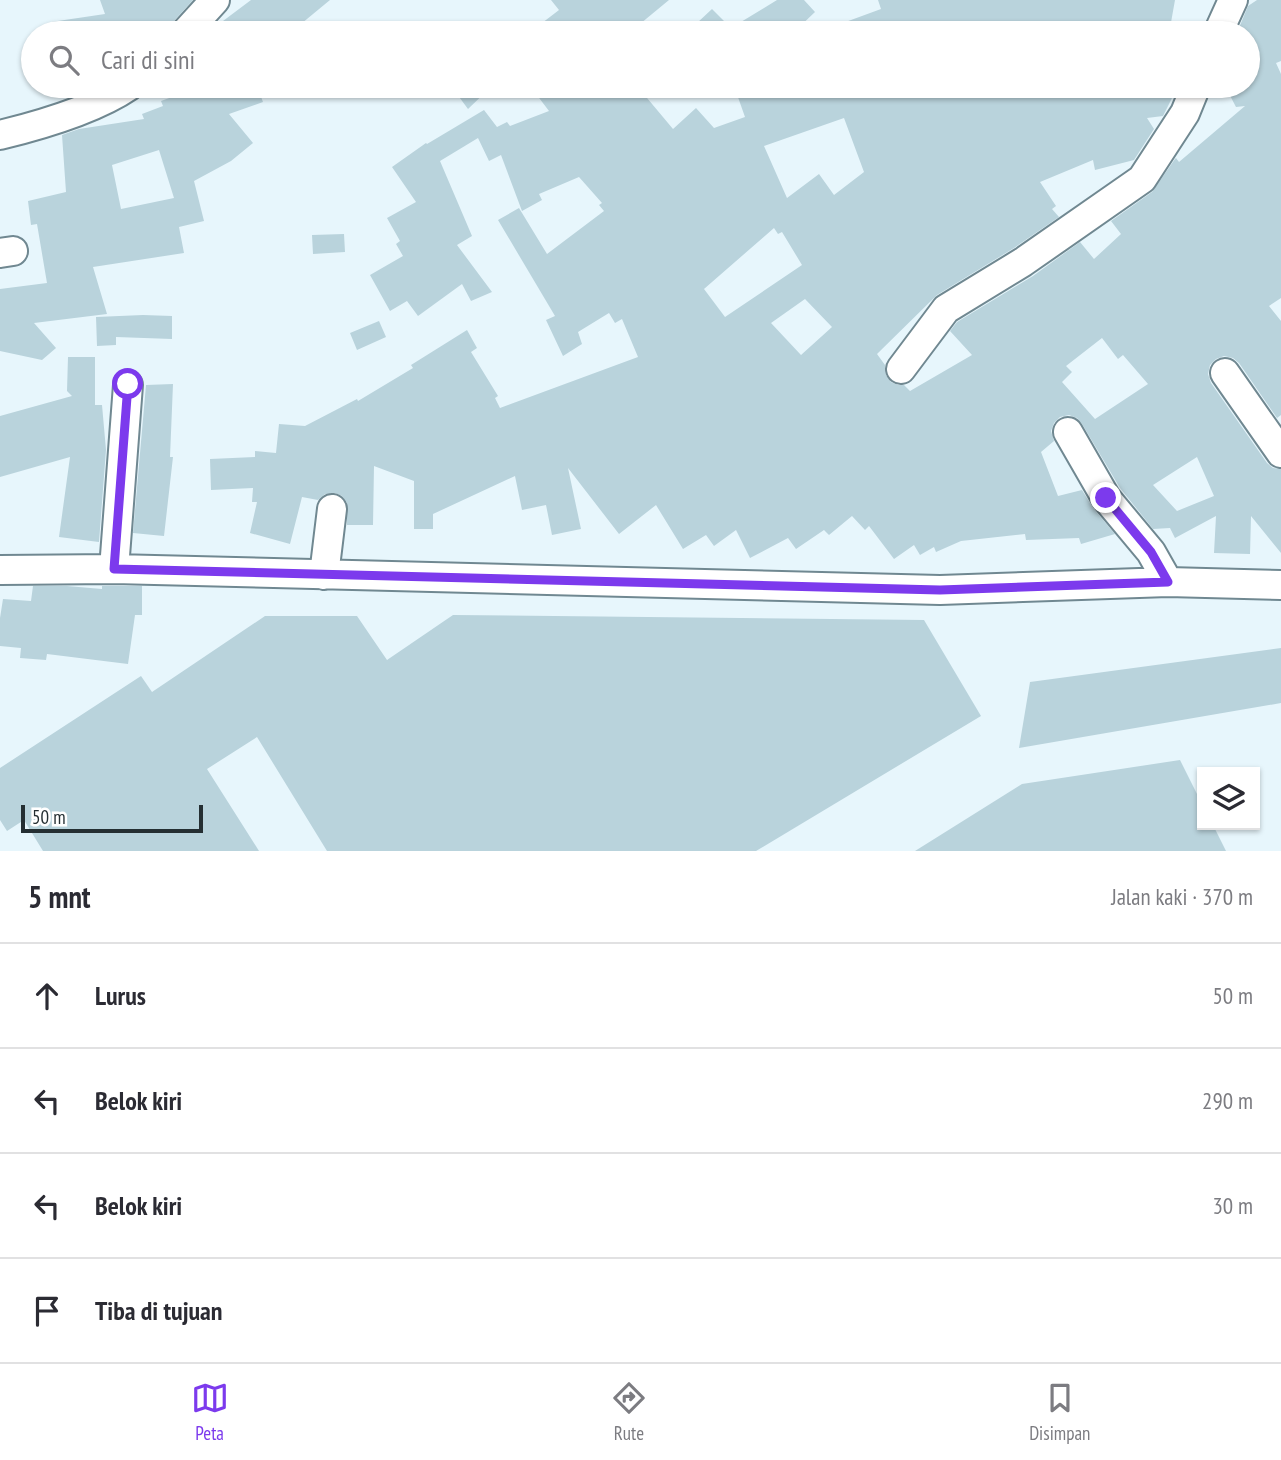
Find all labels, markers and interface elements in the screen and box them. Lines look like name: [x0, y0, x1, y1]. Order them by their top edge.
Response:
search box: [21, 21, 1260, 98]
icon: search: [45, 41, 83, 79]
text: Cari di sini: [101, 43, 195, 76]
route start: [112, 368, 143, 399]
route end: [1090, 482, 1121, 513]
map controls: [1197, 767, 1260, 830]
button: layers: [1197, 767, 1260, 830]
scale bar: [21, 802, 203, 834]
text: 50 m: [32, 805, 66, 829]
text: 5 mnt: [28, 877, 91, 916]
text: Jalan kaki · 370 m: [1111, 882, 1253, 911]
icon: ahead: [28, 977, 66, 1015]
text: Lurus: [95, 979, 146, 1012]
text: 50 m: [1212, 981, 1253, 1010]
icon: left: [28, 1082, 66, 1120]
text: Belok kiri: [95, 1084, 182, 1117]
text: 290 m: [1202, 1086, 1253, 1115]
icon: left: [28, 1187, 66, 1225]
text: Belok kiri: [95, 1189, 182, 1222]
text: 30 m: [1212, 1191, 1253, 1220]
icon: arrive: [28, 1292, 66, 1330]
text: Tiba di tujuan: [95, 1294, 223, 1327]
tab: Peta: [191, 1379, 229, 1445]
tab: Rute: [610, 1379, 648, 1445]
tab: Disimpan: [1029, 1379, 1090, 1445]

